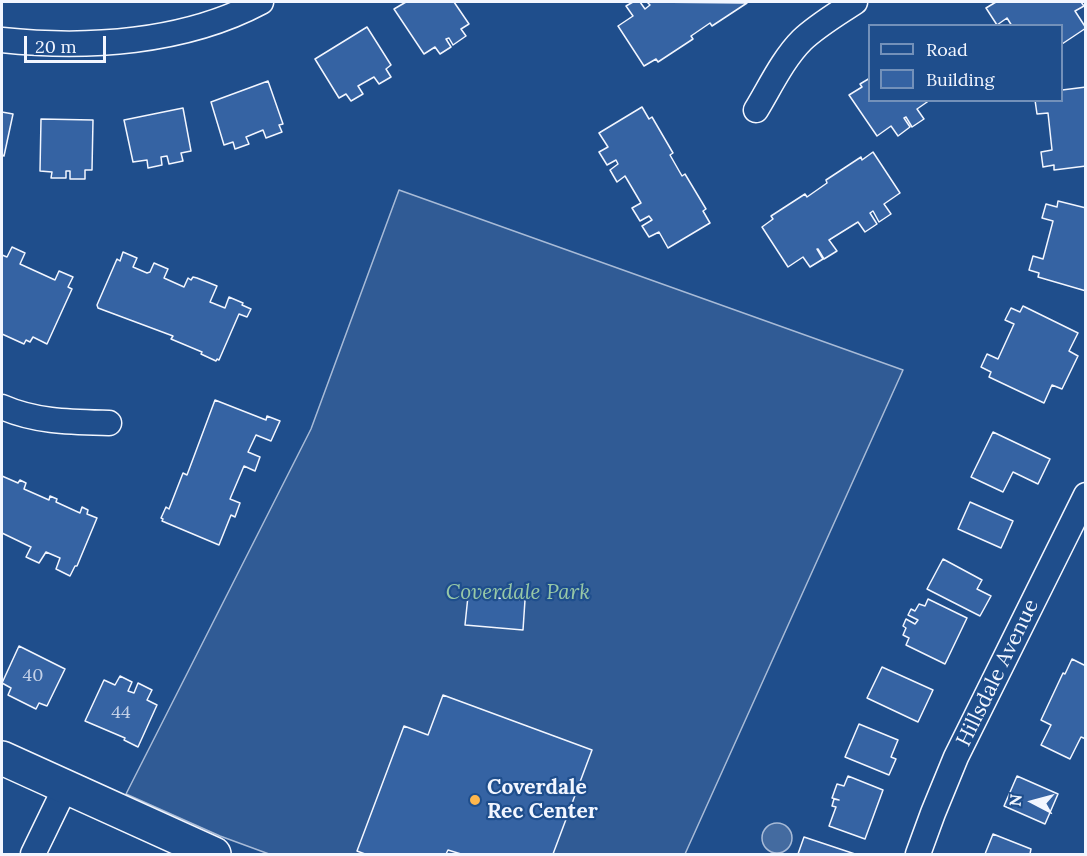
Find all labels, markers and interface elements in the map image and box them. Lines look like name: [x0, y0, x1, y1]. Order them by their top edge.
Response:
scale bar: [27, 24, 110, 62]
legend: [868, 24, 1063, 102]
text: 20 m: [35, 35, 77, 58]
text: Road: [926, 38, 968, 61]
text: Building: [926, 68, 994, 91]
park label: Coverdale Park: [446, 580, 590, 606]
street label: Hillsdale Avenue: [951, 595, 1045, 751]
house number: 40: [23, 665, 43, 687]
house number: 44: [111, 702, 131, 724]
north arrow: [1003, 772, 1063, 832]
place label: Coverdale Rec Center: [487, 775, 598, 825]
marker: Coverdale Rec Center: [468, 793, 482, 807]
text: N: [1005, 793, 1026, 807]

